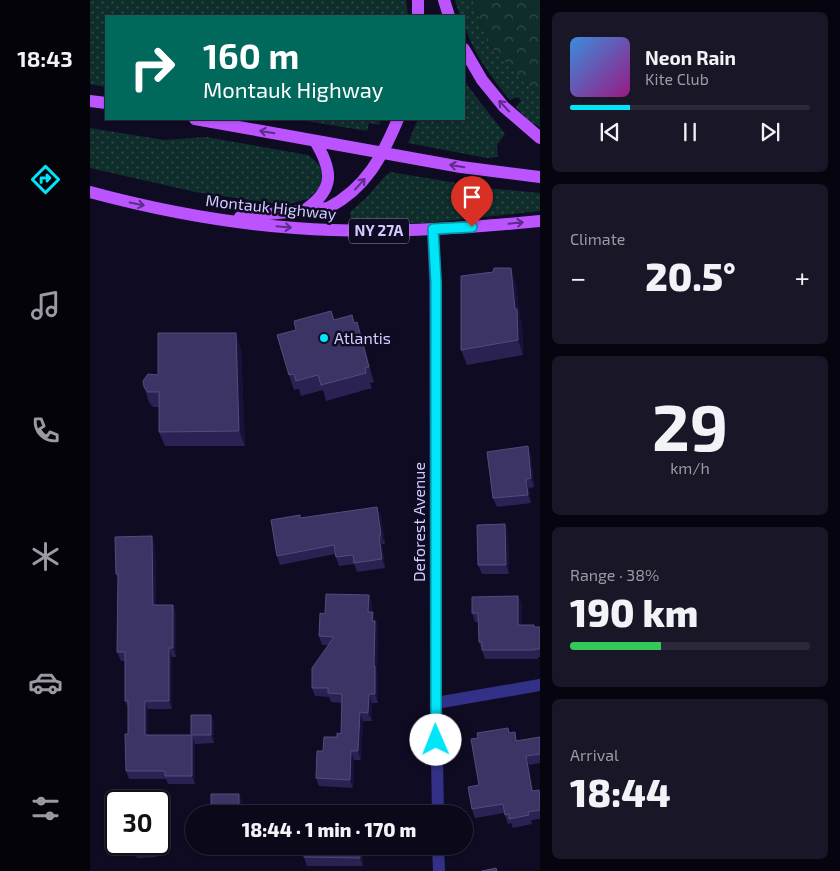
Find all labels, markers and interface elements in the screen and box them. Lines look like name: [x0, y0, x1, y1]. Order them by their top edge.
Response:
text: 160 m: [203, 34, 299, 76]
icon: right: [120, 35, 185, 100]
text: 18:43: [17, 45, 73, 71]
text: Neon Rain: [645, 46, 736, 69]
text: Kite Club: [645, 69, 709, 88]
text: Montauk Highway: [203, 76, 383, 102]
one-way arrow: [498, 99, 510, 112]
icon: previous: [596, 118, 624, 146]
icon: pause: [676, 118, 704, 146]
icon: next: [756, 118, 784, 146]
one-way arrow: [260, 127, 276, 136]
one-way arrow: [449, 161, 465, 171]
icon: directions: [28, 162, 63, 197]
pin: [451, 176, 493, 227]
one-way arrow: [354, 178, 366, 191]
icon: arrive: [458, 183, 486, 211]
street label: Montauk Highway: [205, 190, 338, 223]
one-way arrow: [129, 199, 145, 209]
road number: NY 27A: [349, 218, 409, 244]
one-way arrow: [508, 218, 524, 228]
one-way arrow: [275, 222, 291, 232]
text: Climate: [570, 229, 625, 248]
text: 20.5°: [645, 253, 736, 299]
text: −: [570, 260, 586, 294]
text: +: [795, 260, 810, 294]
icon: music: [28, 288, 63, 323]
place label: Atlantis: [334, 328, 391, 347]
marker: Atlantis: [318, 332, 330, 344]
text: 29: [652, 386, 728, 464]
icon: phone: [28, 413, 63, 448]
text: km/h: [670, 458, 710, 477]
street label: Deforest Avenue: [409, 462, 428, 582]
icon: climate: [28, 539, 63, 574]
text: Range · 38%: [570, 565, 659, 584]
text: 190 km: [570, 589, 698, 635]
icon: car: [28, 665, 63, 700]
position arrow: [409, 713, 461, 765]
text: Arrival: [570, 745, 619, 764]
text: 18:44: [570, 769, 671, 815]
speed limit sign: 30: [105, 790, 170, 855]
icon: filters: [28, 791, 63, 826]
text: 18:44 · 1 min · 170 m: [242, 818, 416, 841]

